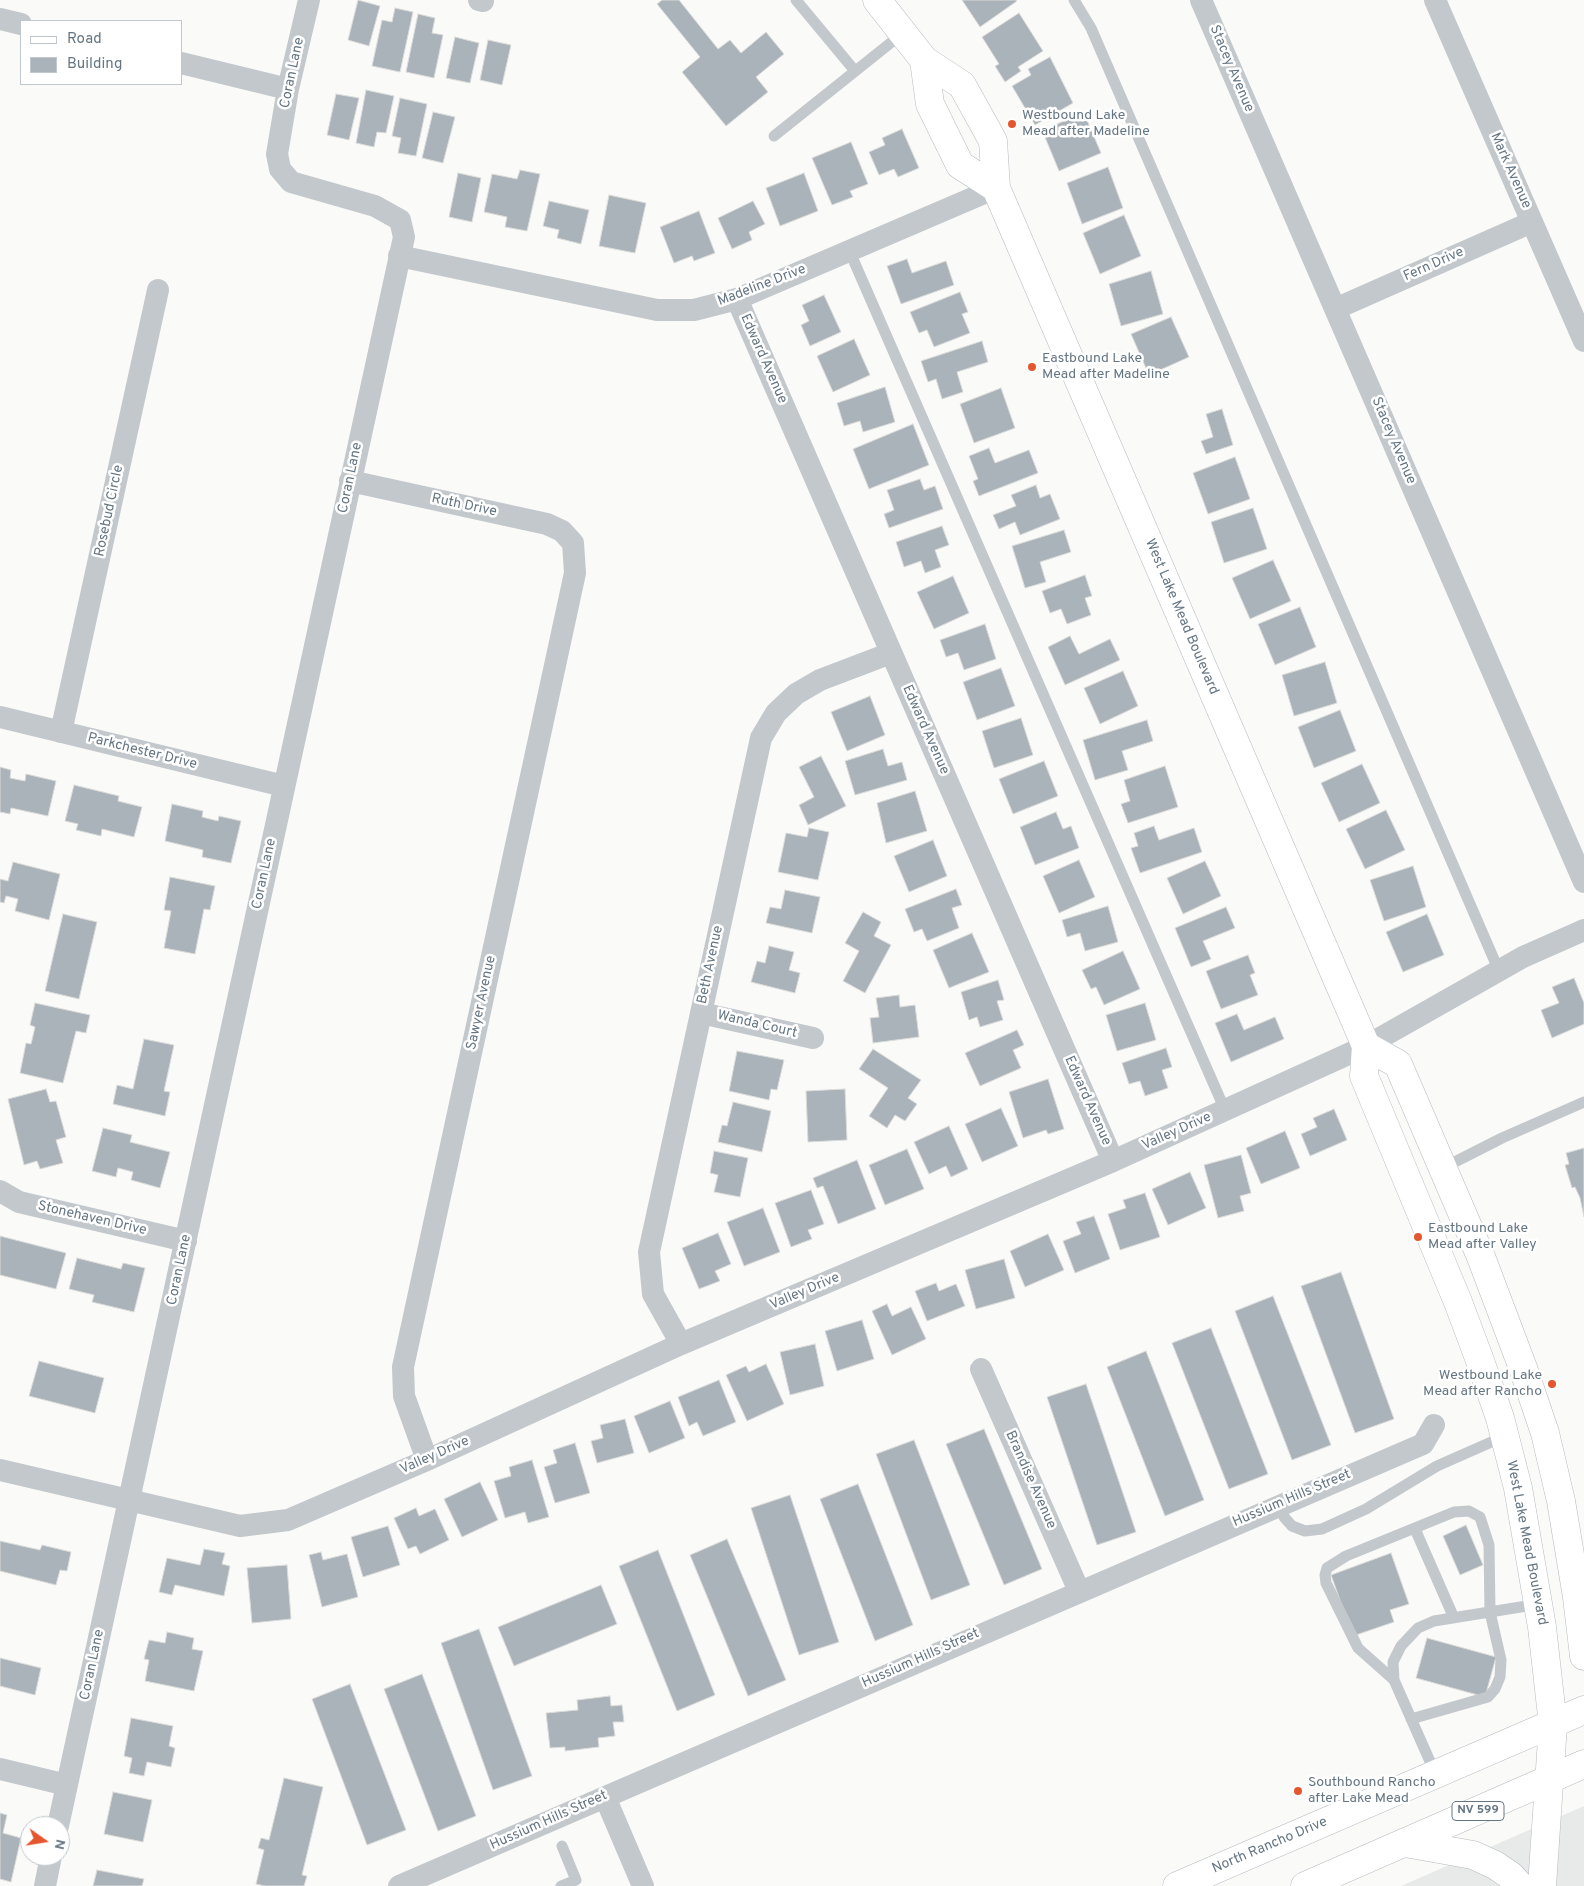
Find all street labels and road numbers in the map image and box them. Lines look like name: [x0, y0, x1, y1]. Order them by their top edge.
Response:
street label: Stacey Avenue: [1205, 23, 1257, 115]
street label: Coran Lane: [277, 36, 309, 110]
street label: Mark Avenue: [1486, 130, 1534, 212]
street label: Fern Drive: [1401, 244, 1467, 286]
street label: Madeline Drive: [716, 261, 808, 311]
street label: Edward Avenue: [736, 312, 790, 406]
street label: Stacey Avenue: [1367, 395, 1419, 487]
street label: Coran Lane: [335, 441, 367, 515]
street label: Rosebud Circle: [92, 464, 128, 558]
street label: Ruth Drive: [430, 491, 498, 521]
street label: West Lake Mead Boulevard: [1141, 537, 1221, 697]
street label: Edward Avenue: [898, 683, 952, 777]
street label: Parkchester Drive: [86, 730, 198, 774]
street label: Coran Lane: [249, 837, 281, 911]
street label: Beth Avenue: [694, 924, 728, 1006]
street label: Sawyer Avenue: [464, 954, 500, 1052]
street label: Wanda Court: [715, 1008, 799, 1042]
street label: Edward Avenue: [1060, 1054, 1114, 1148]
street label: Valley Drive: [1140, 1109, 1214, 1155]
street label: Stonehaven Drive: [36, 1198, 148, 1240]
street label: Coran Lane: [164, 1233, 196, 1307]
street label: Valley Drive: [768, 1270, 842, 1314]
street label: Brandise Avenue: [1001, 1428, 1059, 1532]
street label: Valley Drive: [398, 1433, 472, 1479]
street label: West Lake Mead Boulevard: [1502, 1459, 1550, 1627]
street label: Hussium Hills Street: [1230, 1467, 1354, 1531]
street label: Hussium Hills Street: [860, 1626, 982, 1692]
street label: Coran Lane: [77, 1628, 109, 1702]
street label: Hussium Hills Street: [488, 1788, 610, 1854]
road number: NV 599: [1452, 1802, 1504, 1820]
street label: North Rancho Drive: [1210, 1814, 1330, 1878]

